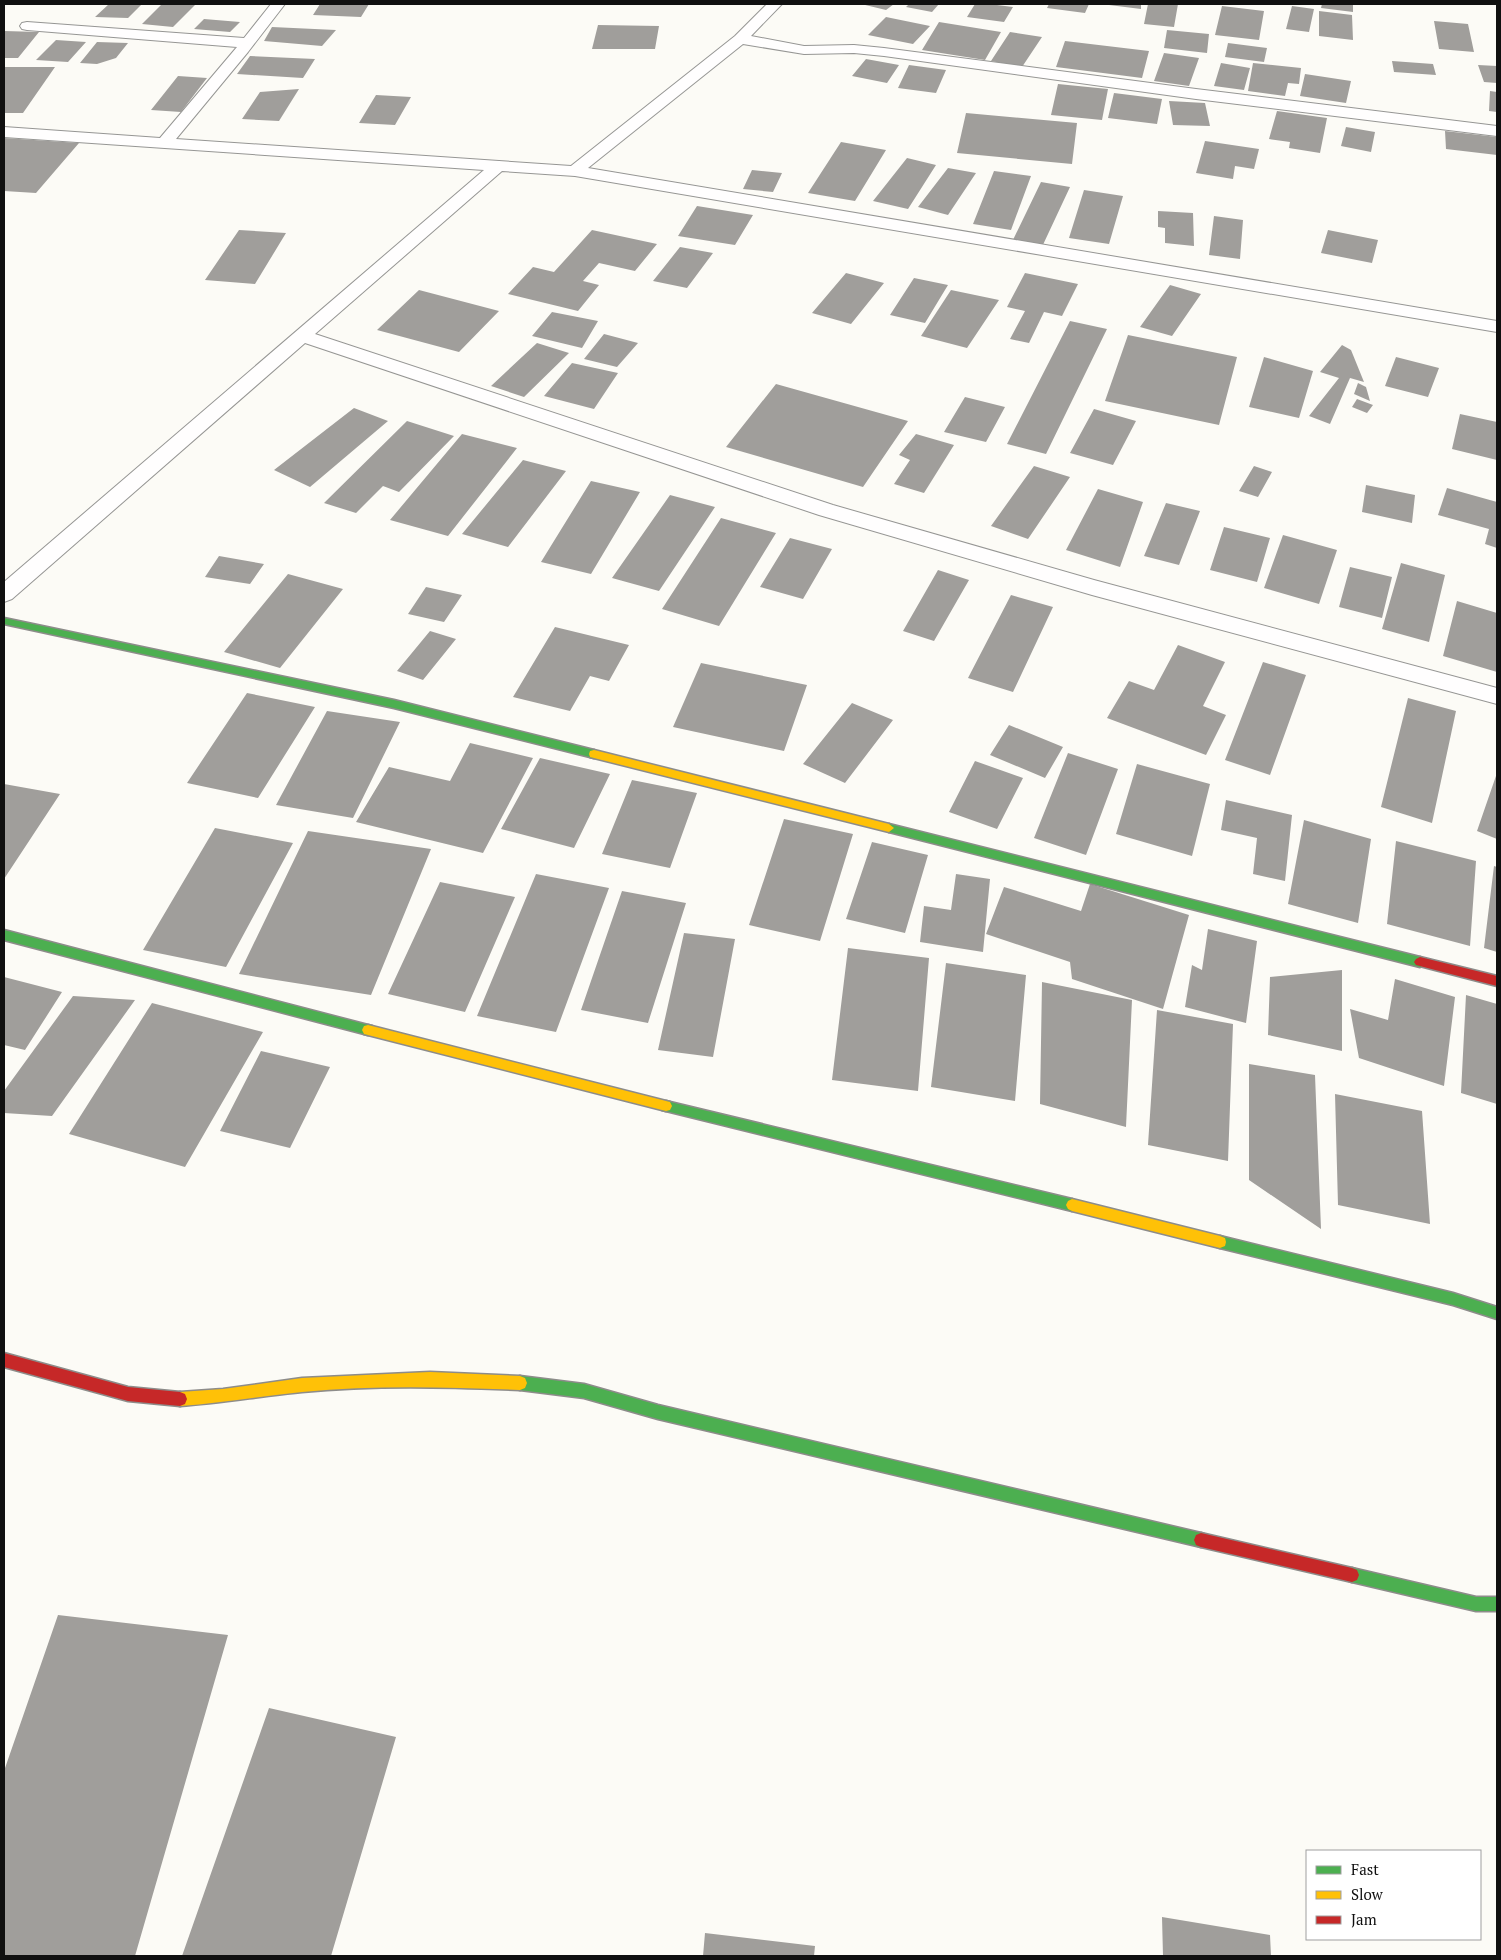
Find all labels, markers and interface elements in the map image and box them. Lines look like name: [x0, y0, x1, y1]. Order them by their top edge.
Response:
legend: [1306, 1850, 1481, 1940]
text: Fast: [1351, 1859, 1379, 1879]
text: Slow: [1351, 1884, 1384, 1904]
text: Jam: [1351, 1909, 1377, 1929]

